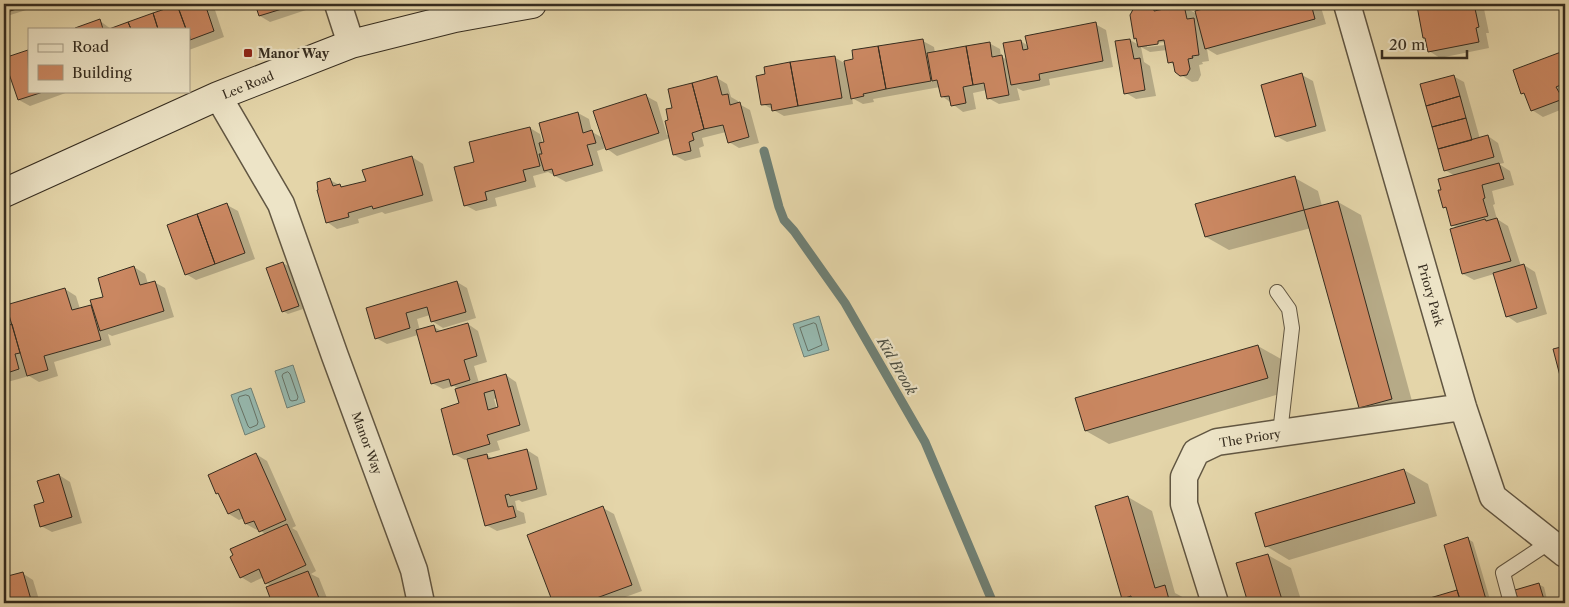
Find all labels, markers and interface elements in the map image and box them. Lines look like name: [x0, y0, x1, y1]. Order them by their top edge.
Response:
legend: [28, 28, 190, 92]
scale bar: [1382, 28, 1466, 60]
text: 20 m: [1389, 35, 1425, 54]
text: Road: [72, 37, 109, 56]
place label: Manor Way: [258, 46, 330, 61]
marker: Manor Way: [242, 47, 254, 59]
text: Building: [72, 63, 132, 82]
street label: Lee Road: [220, 68, 277, 102]
street label: Priory Park: [1415, 262, 1447, 329]
water label: Kid Brook: [873, 333, 921, 399]
street label: Manor Way: [349, 410, 385, 477]
street label: The Priory: [1218, 426, 1282, 450]

